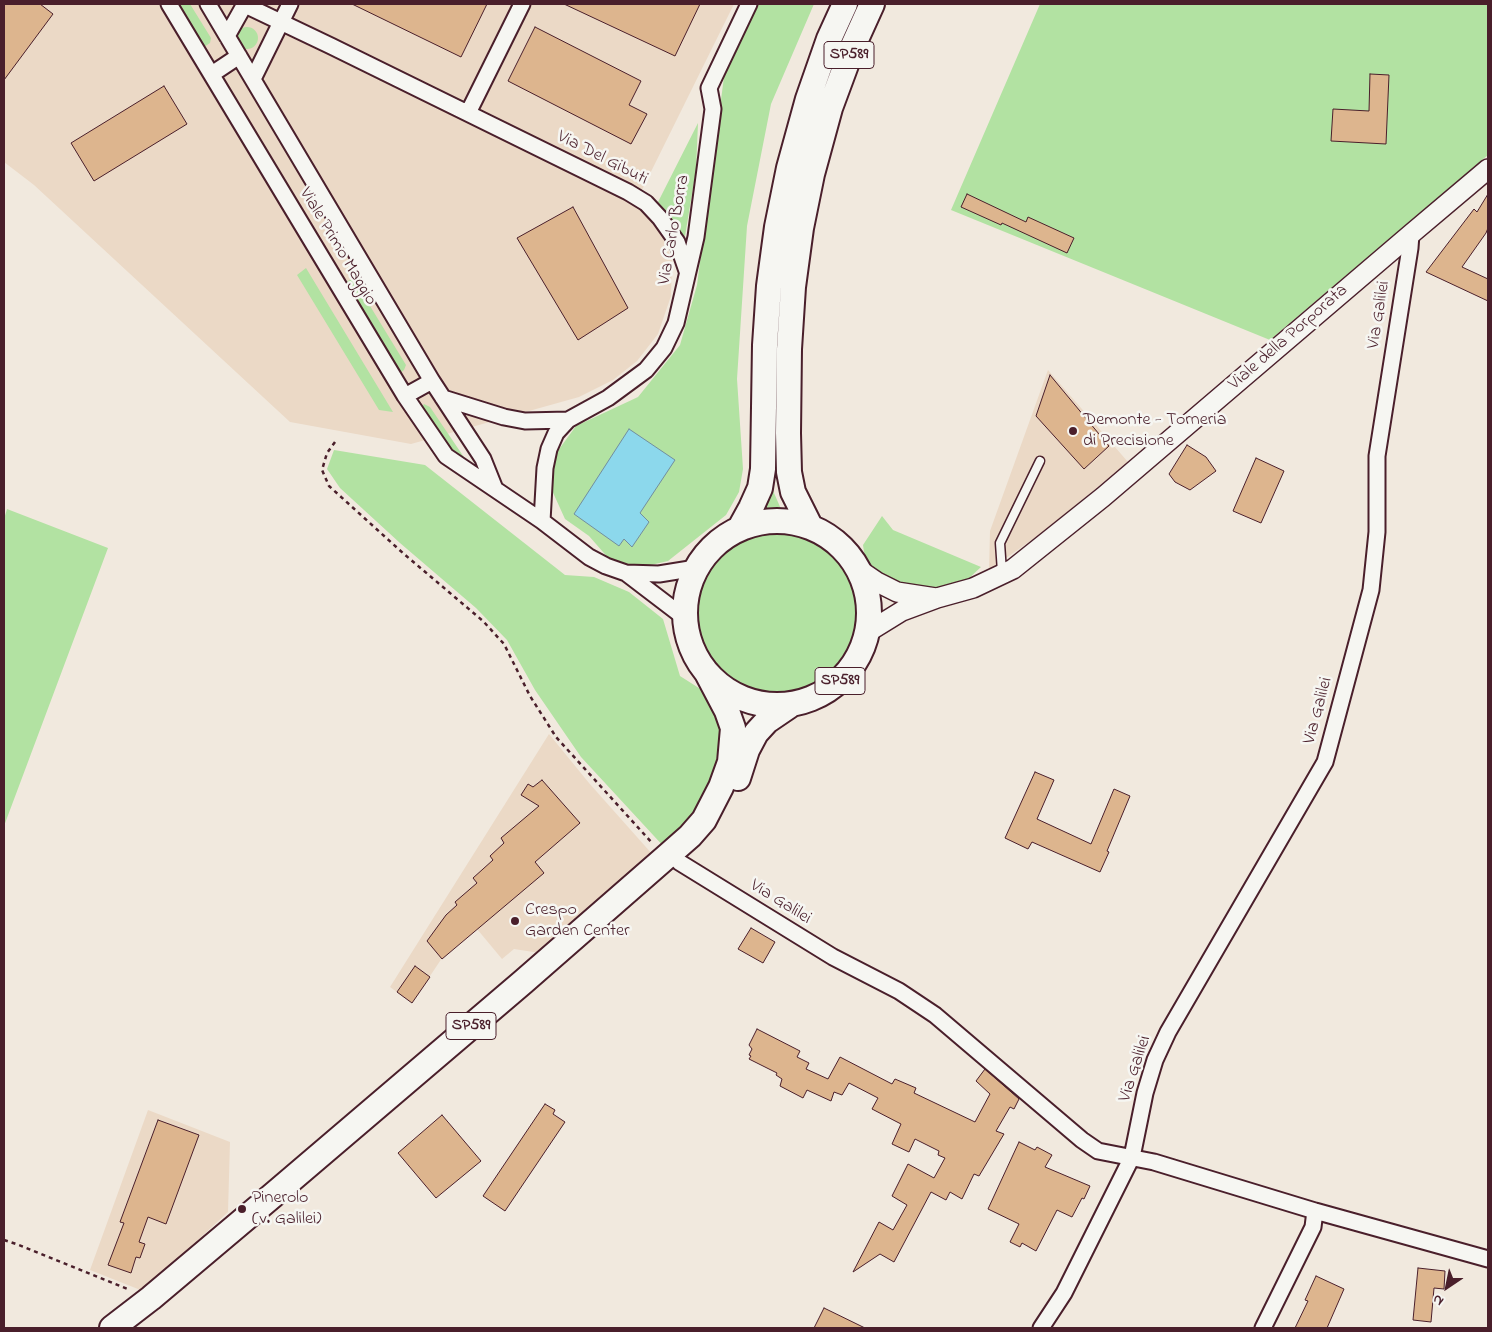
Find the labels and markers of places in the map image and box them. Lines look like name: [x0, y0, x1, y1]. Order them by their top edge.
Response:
place label: Demonte - Torneria di Precisione: [1083, 410, 1226, 452]
marker: Demonte - Torneria di Precisione: [1067, 425, 1079, 437]
place label: Crespo Garden Center: [525, 900, 630, 942]
marker: Crespo Garden Center: [509, 915, 521, 927]
place label: Pinerolo (v. Galilei): [252, 1188, 322, 1230]
marker: Pinerolo (v. Galilei): [236, 1203, 248, 1215]

